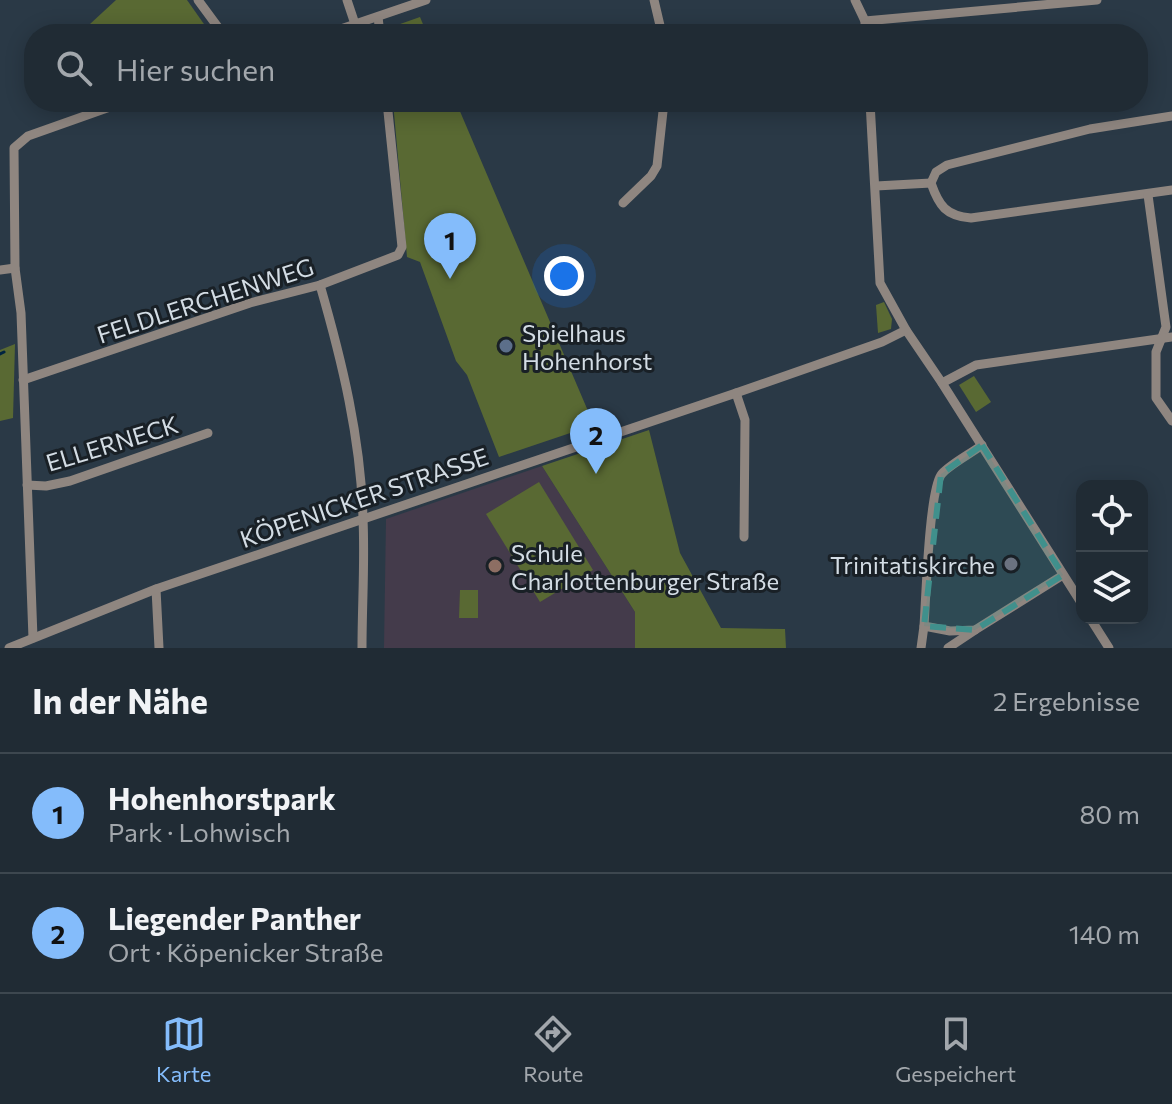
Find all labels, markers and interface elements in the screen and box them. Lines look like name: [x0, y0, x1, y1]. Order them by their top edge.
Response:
search box: [24, 24, 1148, 112]
icon: search: [52, 46, 96, 90]
text: Hier suchen: [116, 50, 275, 87]
pin: 1: [424, 213, 476, 279]
street label: FELDLERCHENWEG: [93, 251, 317, 349]
your location: [544, 256, 584, 296]
place label: Spielhaus Hohenhorst: [522, 318, 653, 375]
marker: Spielhaus Hohenhorst: [497, 337, 515, 355]
pin: 2: [570, 408, 622, 474]
street label: ELLERNECK: [42, 409, 182, 477]
street label: KÖPENICKER STRASSE: [236, 441, 492, 553]
map controls: [1076, 480, 1148, 624]
button: locate: [1076, 480, 1148, 552]
place label: Schule Charlottenburger Straße: [511, 538, 779, 595]
place label: Trinitatiskirche: [830, 550, 995, 579]
button: layers: [1076, 552, 1148, 624]
marker: Trinitatiskirche: [1002, 555, 1020, 573]
marker: Schule Charlottenburger Straße: [486, 557, 504, 575]
text: In der Nähe: [32, 679, 208, 721]
text: 2 Ergebnisse: [993, 685, 1140, 716]
text: Hohenhorstpark: [108, 779, 336, 816]
text: 1: [52, 798, 64, 829]
text: 80 m: [1080, 798, 1140, 829]
text: Park · Lohwisch: [108, 816, 291, 847]
text: Liegender Panther: [108, 899, 361, 936]
text: 2: [51, 918, 65, 949]
text: 140 m: [1069, 918, 1140, 949]
text: Ort · Köpenicker Straße: [108, 936, 383, 967]
tab: Karte: [156, 1012, 211, 1087]
tab: Route: [523, 1012, 583, 1087]
tab: Gespeichert: [895, 1012, 1016, 1087]

